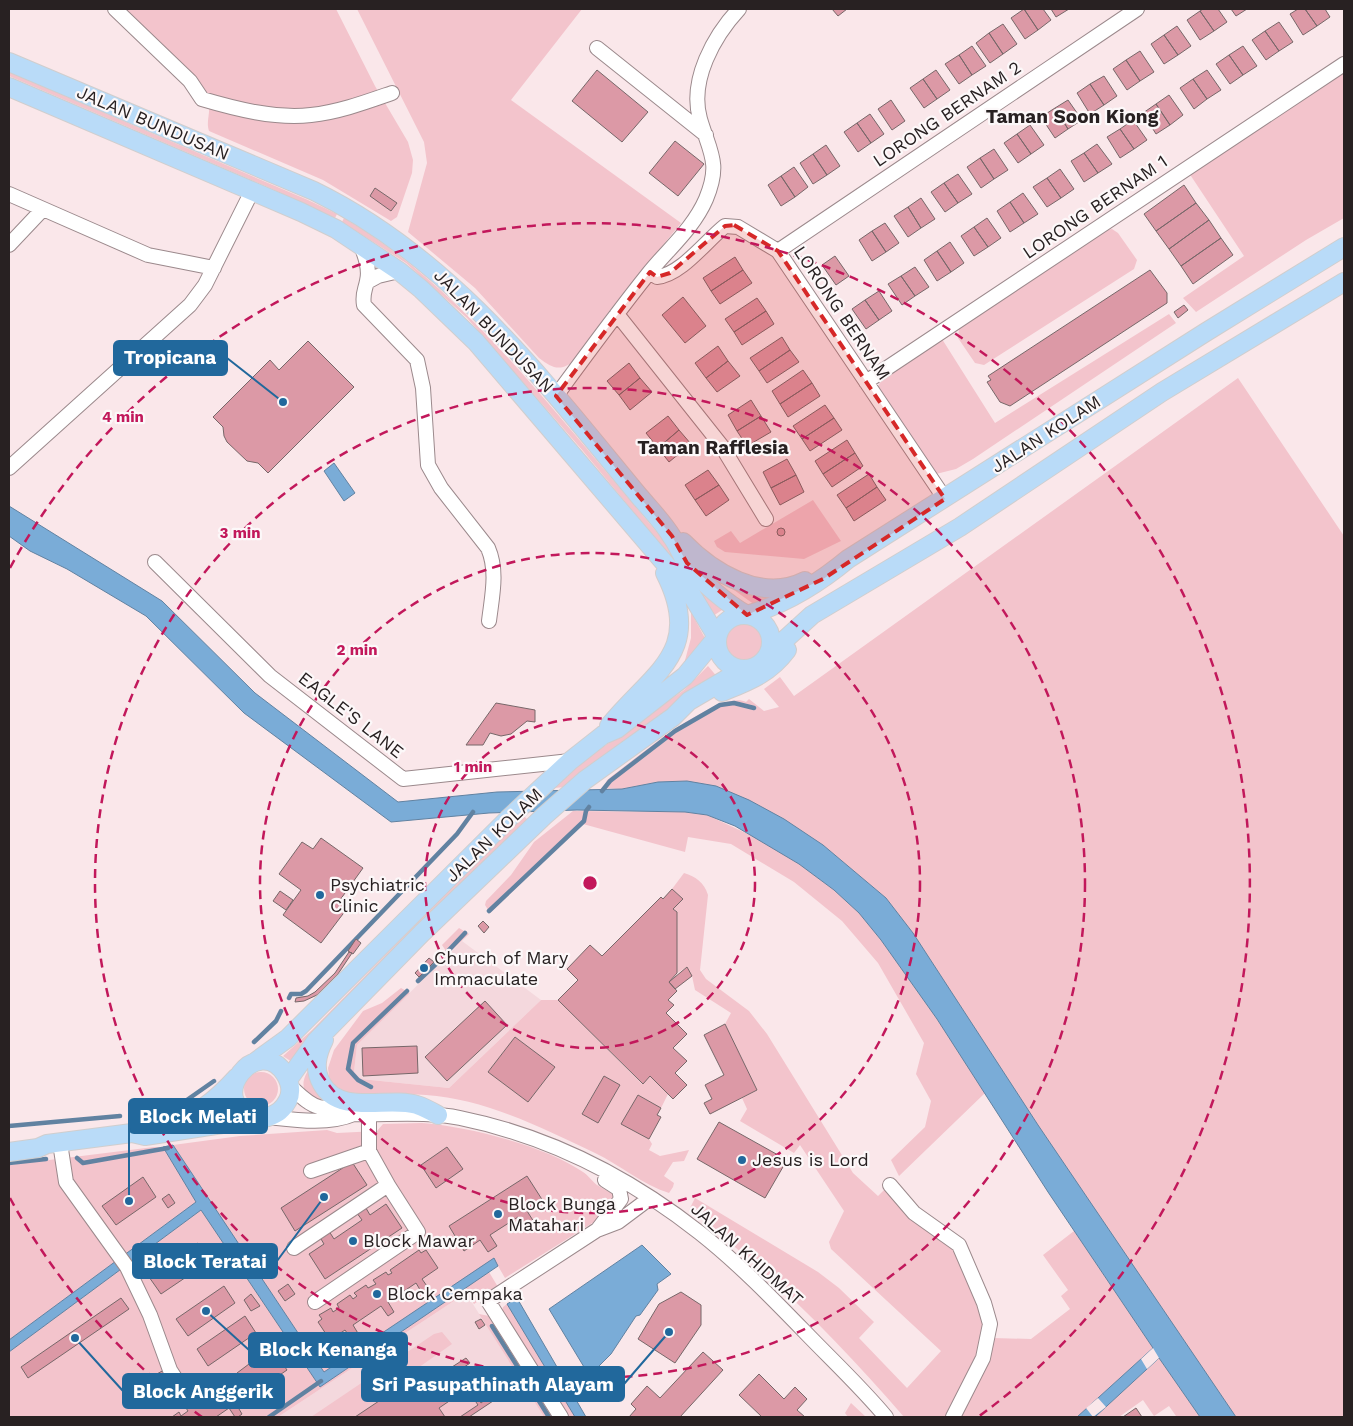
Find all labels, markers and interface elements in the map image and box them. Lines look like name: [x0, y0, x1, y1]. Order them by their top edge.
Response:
street label: LORONG BERNAM 2: [869, 56, 1025, 171]
street label: JALAN BUNDUSAN: [74, 81, 233, 164]
district label: Taman Soon Kiong: [986, 105, 1159, 128]
street label: LORONG BERNAM 1: [1018, 150, 1171, 263]
street label: LORONG BERNAM: [790, 242, 895, 384]
street label: JALAN BUNDUSAN: [430, 265, 559, 397]
callout: Tropicana: [114, 341, 227, 375]
text: Tropicana: [124, 346, 216, 369]
street label: JALAN KOLAM: [987, 390, 1104, 477]
text: 4 min: [102, 408, 144, 426]
district label: Taman Rafflesia: [637, 436, 789, 459]
text: 3 min: [220, 524, 260, 542]
text: 2 min: [336, 641, 378, 659]
street label: EAGLE'S LANE: [295, 667, 408, 762]
text: 1 min: [454, 758, 492, 776]
street label: JALAN KOLAM: [441, 783, 546, 886]
place label: Psychiatric Clinic: [330, 874, 425, 916]
centre of rings: [581, 874, 599, 892]
marker: Psychiatric Clinic: [314, 889, 326, 901]
place label: Church of Mary Immaculate: [434, 947, 569, 989]
marker: Church of Mary Immaculate: [418, 962, 430, 974]
callout: Block Melati: [129, 1099, 267, 1133]
text: Block Melati: [139, 1105, 257, 1128]
place label: Jesus is Lord: [752, 1149, 869, 1170]
marker: Jesus is Lord: [736, 1154, 748, 1166]
place label: Block Bunga Matahari: [508, 1193, 616, 1235]
street label: JALAN KHIDMAT: [687, 1198, 808, 1310]
marker: Block Bunga Matahari: [492, 1208, 504, 1220]
place label: Block Mawar: [363, 1230, 475, 1251]
marker: Block Mawar: [347, 1235, 359, 1247]
callout: Block Teratai: [133, 1244, 277, 1278]
text: Block Teratai: [143, 1250, 267, 1273]
place label: Block Cempaka: [387, 1283, 523, 1304]
marker: Block Cempaka: [371, 1288, 383, 1300]
callout: Block Kenanga: [249, 1333, 407, 1367]
text: Block Kenanga: [259, 1338, 397, 1361]
callout: Sri Pasupathinath Alayam: [362, 1367, 624, 1401]
text: Sri Pasupathinath Alayam: [372, 1373, 614, 1396]
callout: Block Anggerik: [123, 1374, 284, 1408]
text: Block Anggerik: [133, 1380, 273, 1403]

